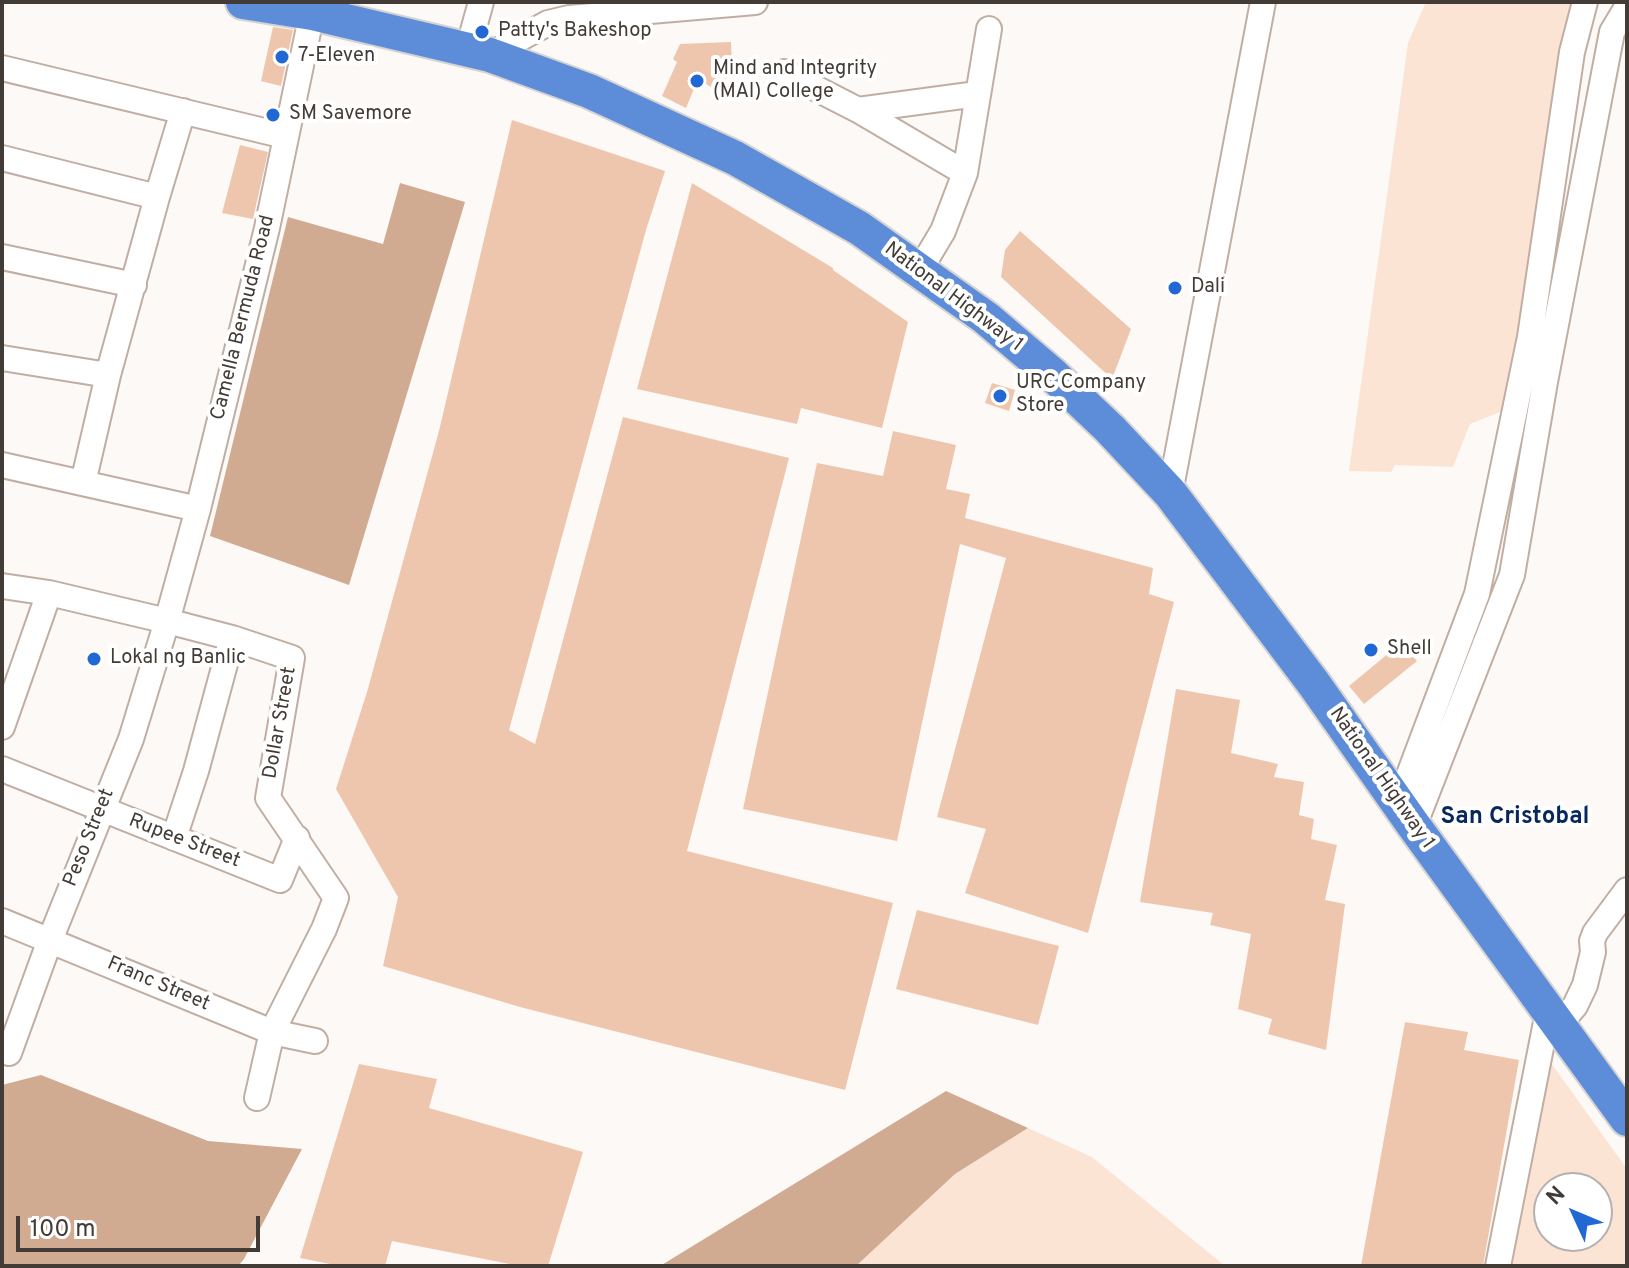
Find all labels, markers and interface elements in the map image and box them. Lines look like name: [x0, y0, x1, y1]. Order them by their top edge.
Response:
place label: Patty's Bakeshop: [498, 20, 652, 44]
marker: Patty's Bakeshop: [473, 23, 491, 41]
place label: 7-Eleven: [298, 45, 375, 69]
marker: 7-Eleven: [273, 48, 291, 66]
place label: Mind and Integrity (MAI) College: [713, 58, 877, 105]
marker: Mind and Integrity (MAI) College: [688, 72, 706, 90]
place label: SM Savemore: [289, 103, 412, 127]
marker: SM Savemore: [264, 106, 282, 124]
street label: Camella Bermuda Road: [207, 213, 281, 423]
street label: National Highway 1: [879, 238, 1027, 358]
place label: Dali: [1191, 276, 1225, 300]
marker: Dali: [1166, 279, 1184, 297]
place label: URC Company Store: [1016, 372, 1146, 419]
marker: URC Company Store: [991, 387, 1009, 405]
place label: Shell: [1387, 638, 1432, 662]
marker: Shell: [1362, 641, 1380, 659]
place label: Lokal ng Banlic: [110, 647, 246, 671]
marker: Lokal ng Banlic: [85, 650, 103, 668]
street label: Dollar Street: [259, 665, 303, 781]
street label: National Highway 1: [1323, 703, 1439, 855]
street label: Peso Street: [60, 786, 120, 890]
district label: San Cristobal: [1440, 804, 1590, 832]
street label: Rupee Street: [125, 810, 243, 874]
street label: Franc Street: [103, 953, 213, 1017]
north arrow: [1533, 1172, 1613, 1252]
text: N: [1542, 1181, 1572, 1211]
scale bar: [20, 1200, 264, 1250]
text: 100 m: [30, 1215, 96, 1245]

